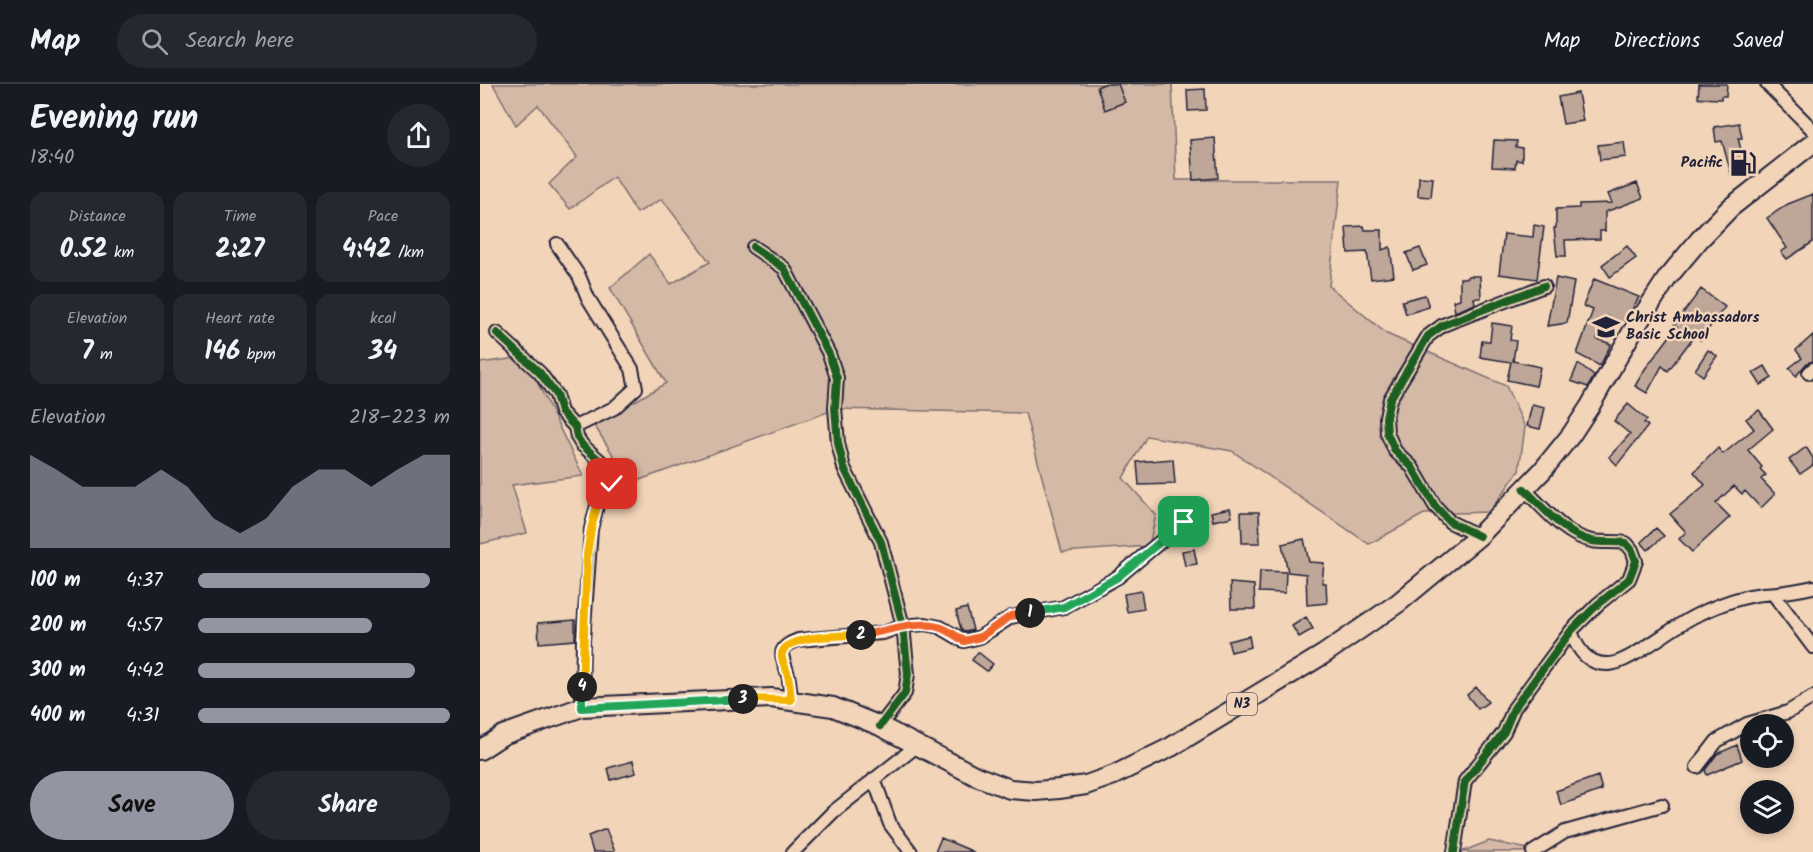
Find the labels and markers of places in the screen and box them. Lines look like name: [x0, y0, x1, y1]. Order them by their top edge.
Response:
fuel station icon: Pacific: [1728, 148, 1758, 178]
place label: Pacific: [1681, 151, 1723, 175]
place label: Christ Ambassadors Basic School: [1626, 306, 1760, 347]
school or university icon: Christ Ambassadors Basic School: [1591, 312, 1621, 342]
pin: [586, 458, 637, 509]
pin: [1158, 496, 1209, 547]
pin: 1: [1015, 598, 1045, 628]
pin: 2: [846, 620, 876, 650]
pin: 4: [567, 672, 597, 702]
pin: 3: [728, 684, 758, 714]

